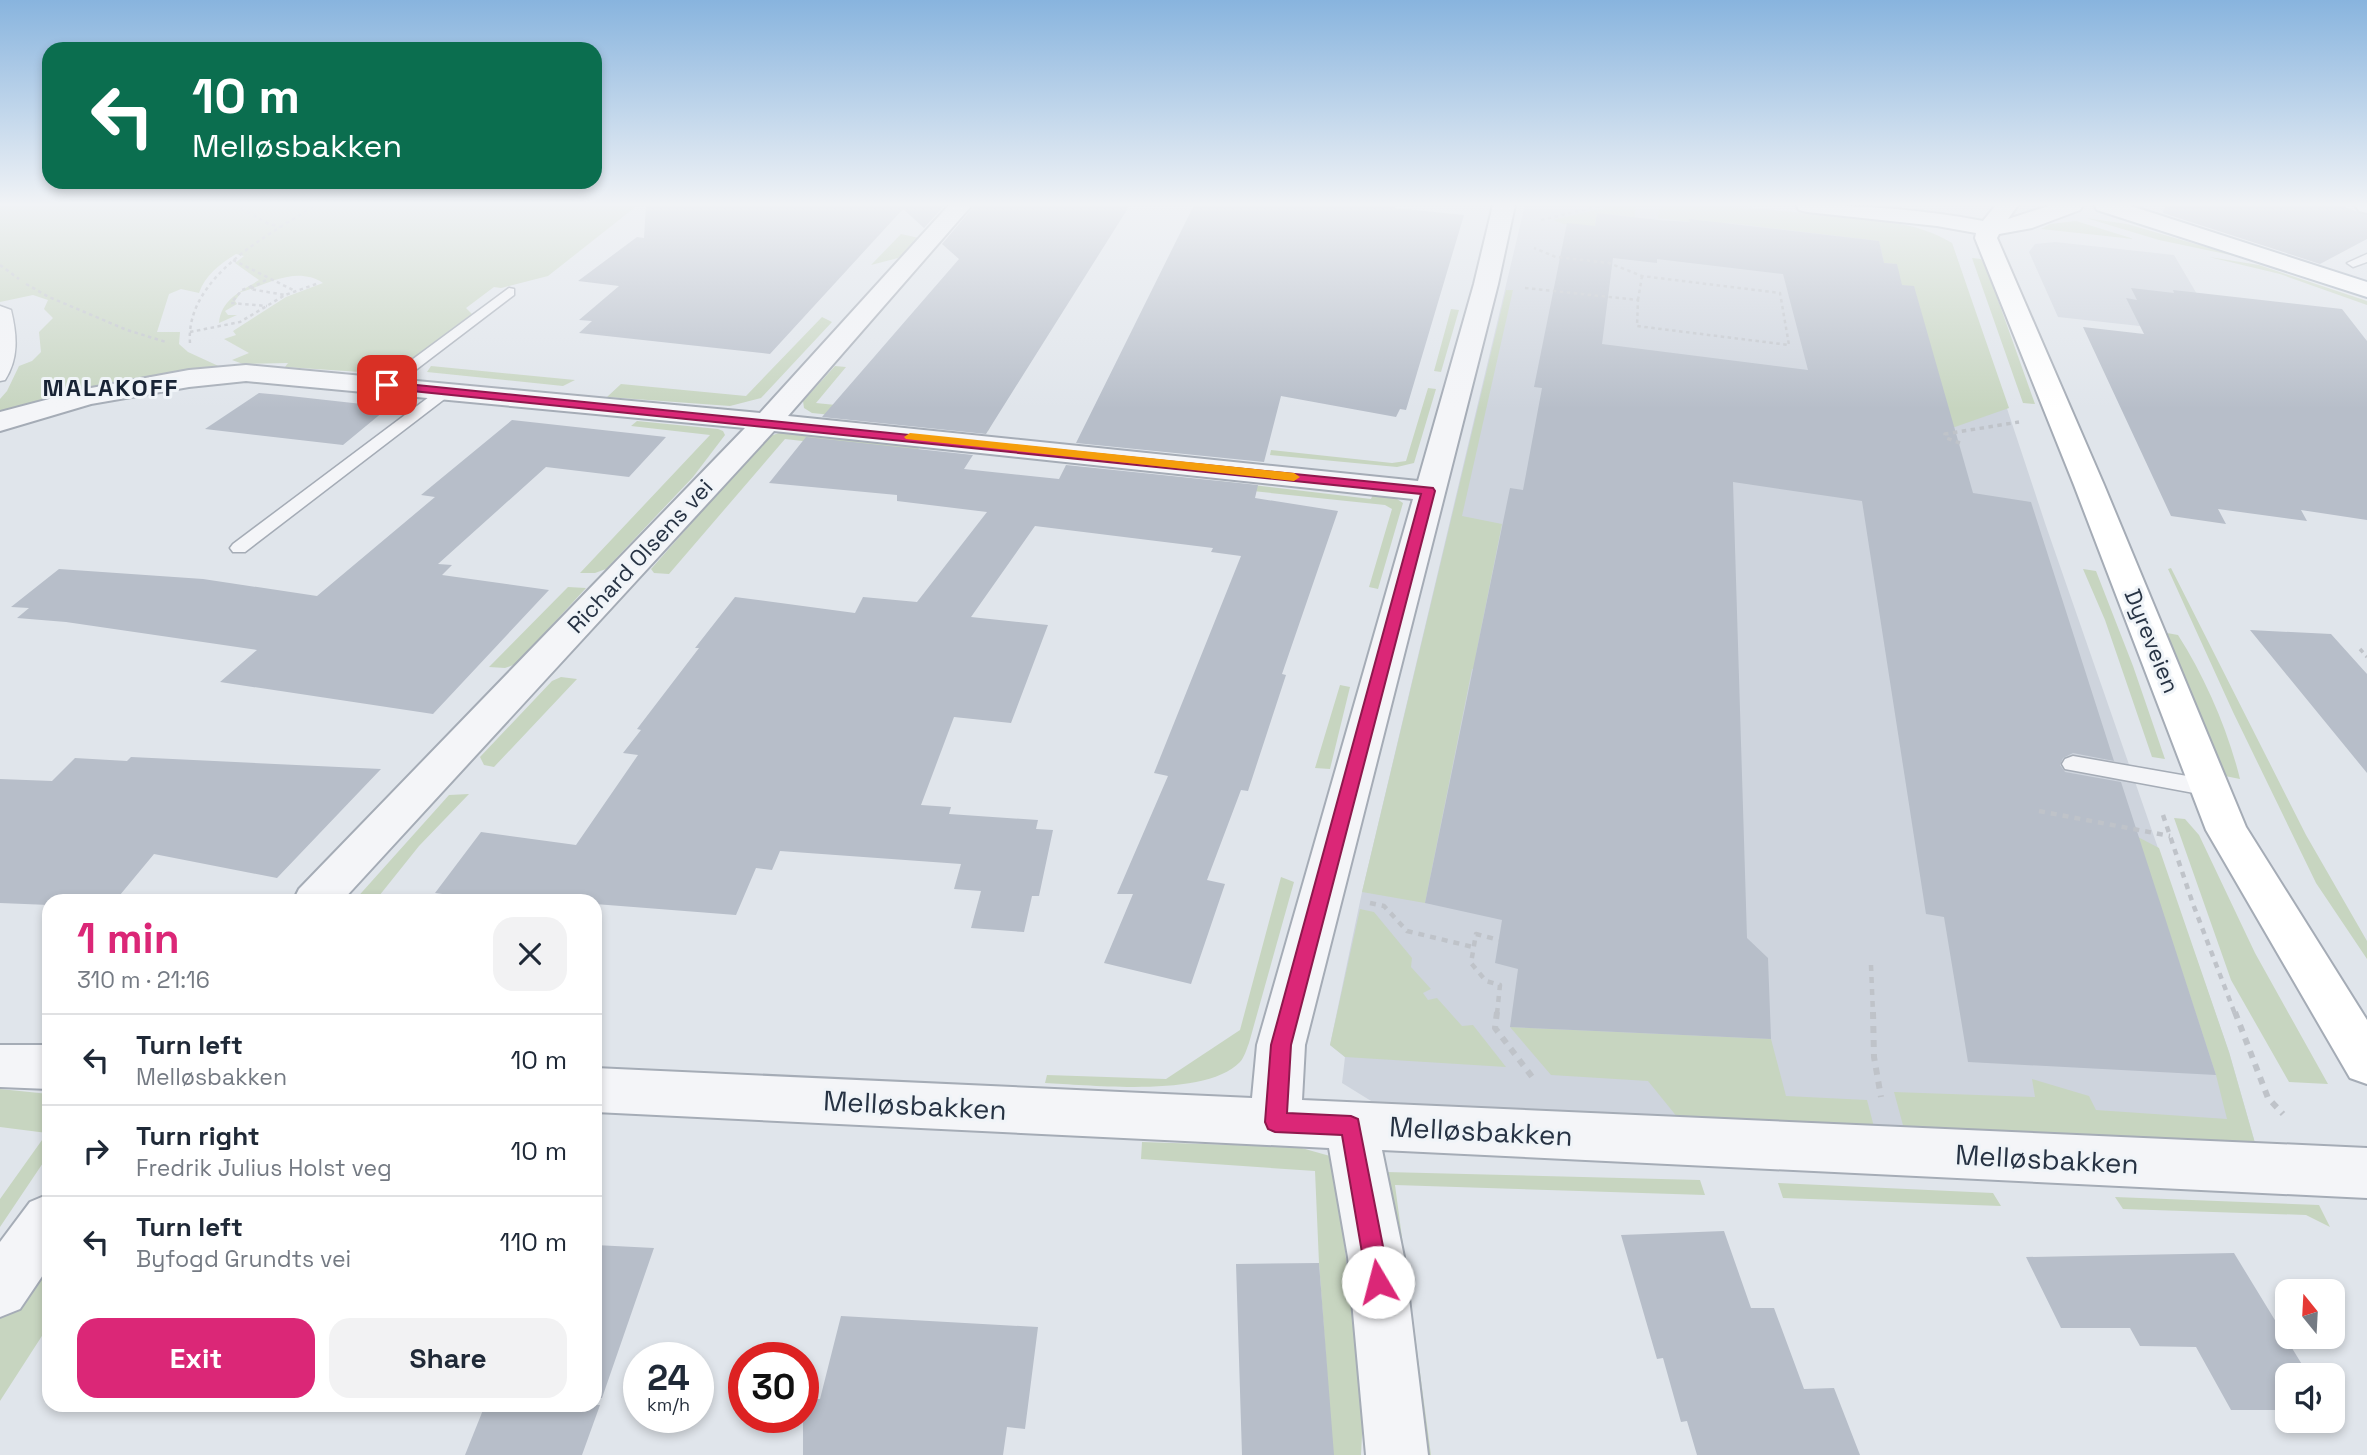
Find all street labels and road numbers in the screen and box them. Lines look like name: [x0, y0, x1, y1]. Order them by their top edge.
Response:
street label: Richard Olsens vei: [561, 473, 719, 639]
street label: Dyreveien: [2118, 585, 2186, 697]
street label: Melløsbakken: [822, 1082, 1008, 1128]
street label: Melløsbakken: [1388, 1108, 1574, 1154]
street label: Melløsbakken: [1954, 1136, 2140, 1182]

